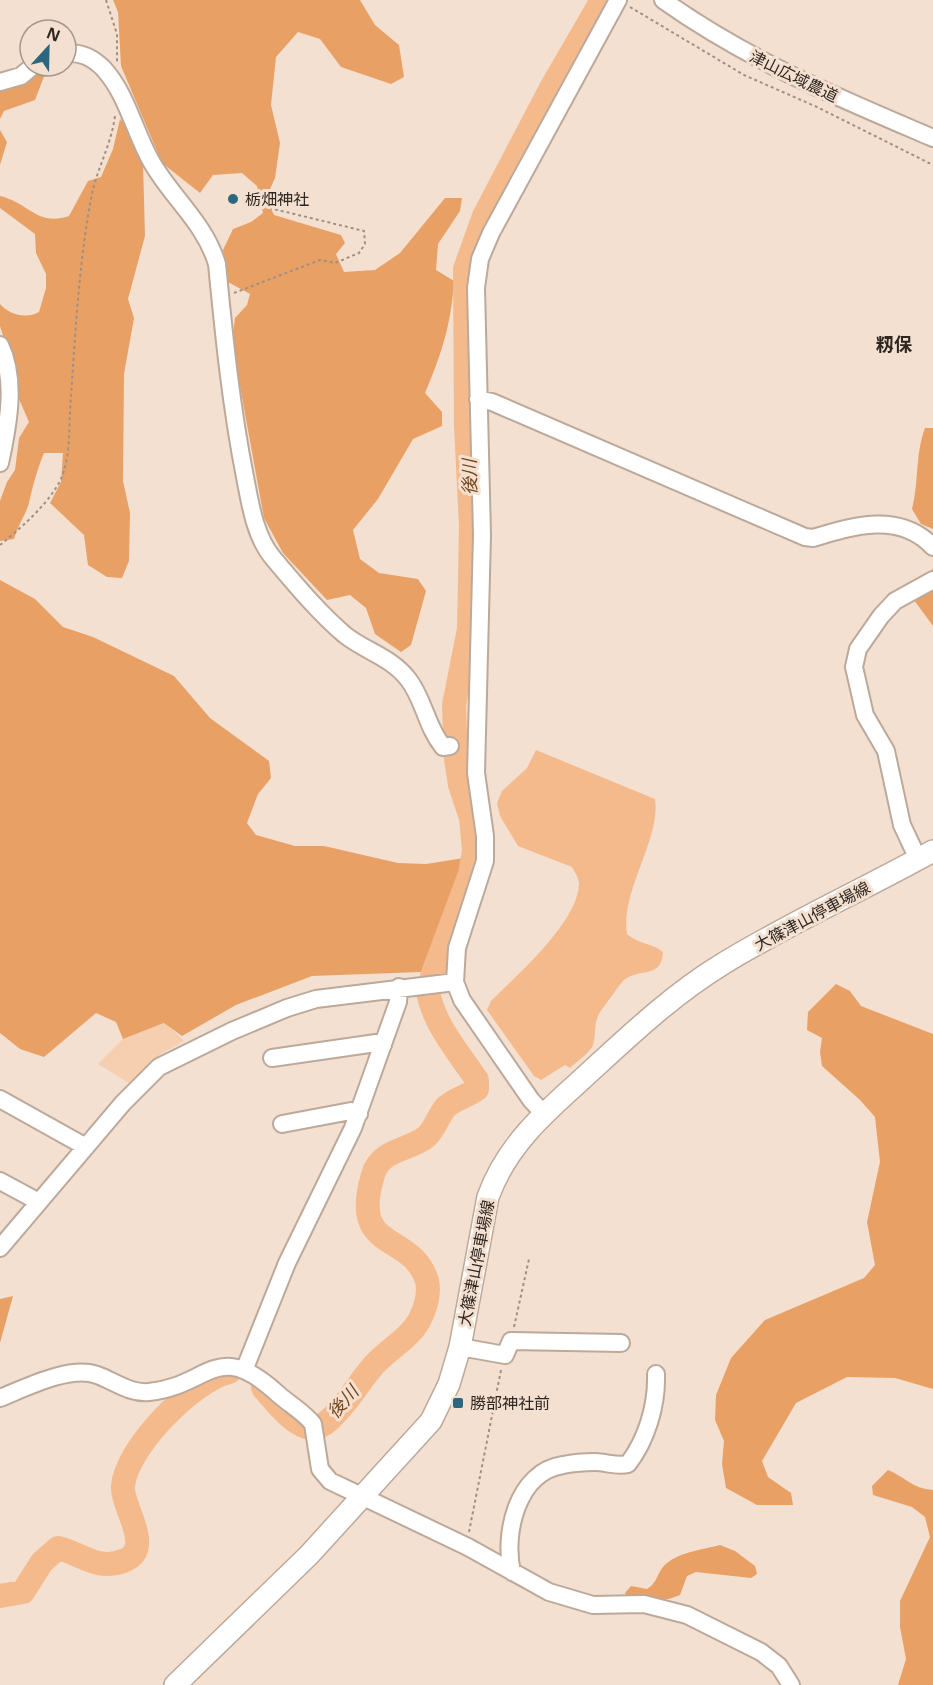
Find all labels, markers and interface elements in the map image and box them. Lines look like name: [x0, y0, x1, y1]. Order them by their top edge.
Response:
north arrow: [18, 18, 78, 78]
text: N: [43, 21, 64, 47]
street label: 津山広域農道: [746, 45, 842, 107]
place label: 栃畑神社: [245, 188, 309, 210]
marker: 栃畑神社: [226, 192, 240, 206]
district label: 籾保: [876, 332, 913, 356]
water label: 後川: [457, 457, 481, 495]
street label: 大篠津山停車場線: [750, 876, 874, 956]
street label: 大篠津山停車場線: [453, 1198, 499, 1328]
water label: 後川: [321, 1378, 365, 1423]
place label: 勝部神社前: [470, 1392, 550, 1414]
marker: 勝部神社前: [451, 1396, 465, 1410]

